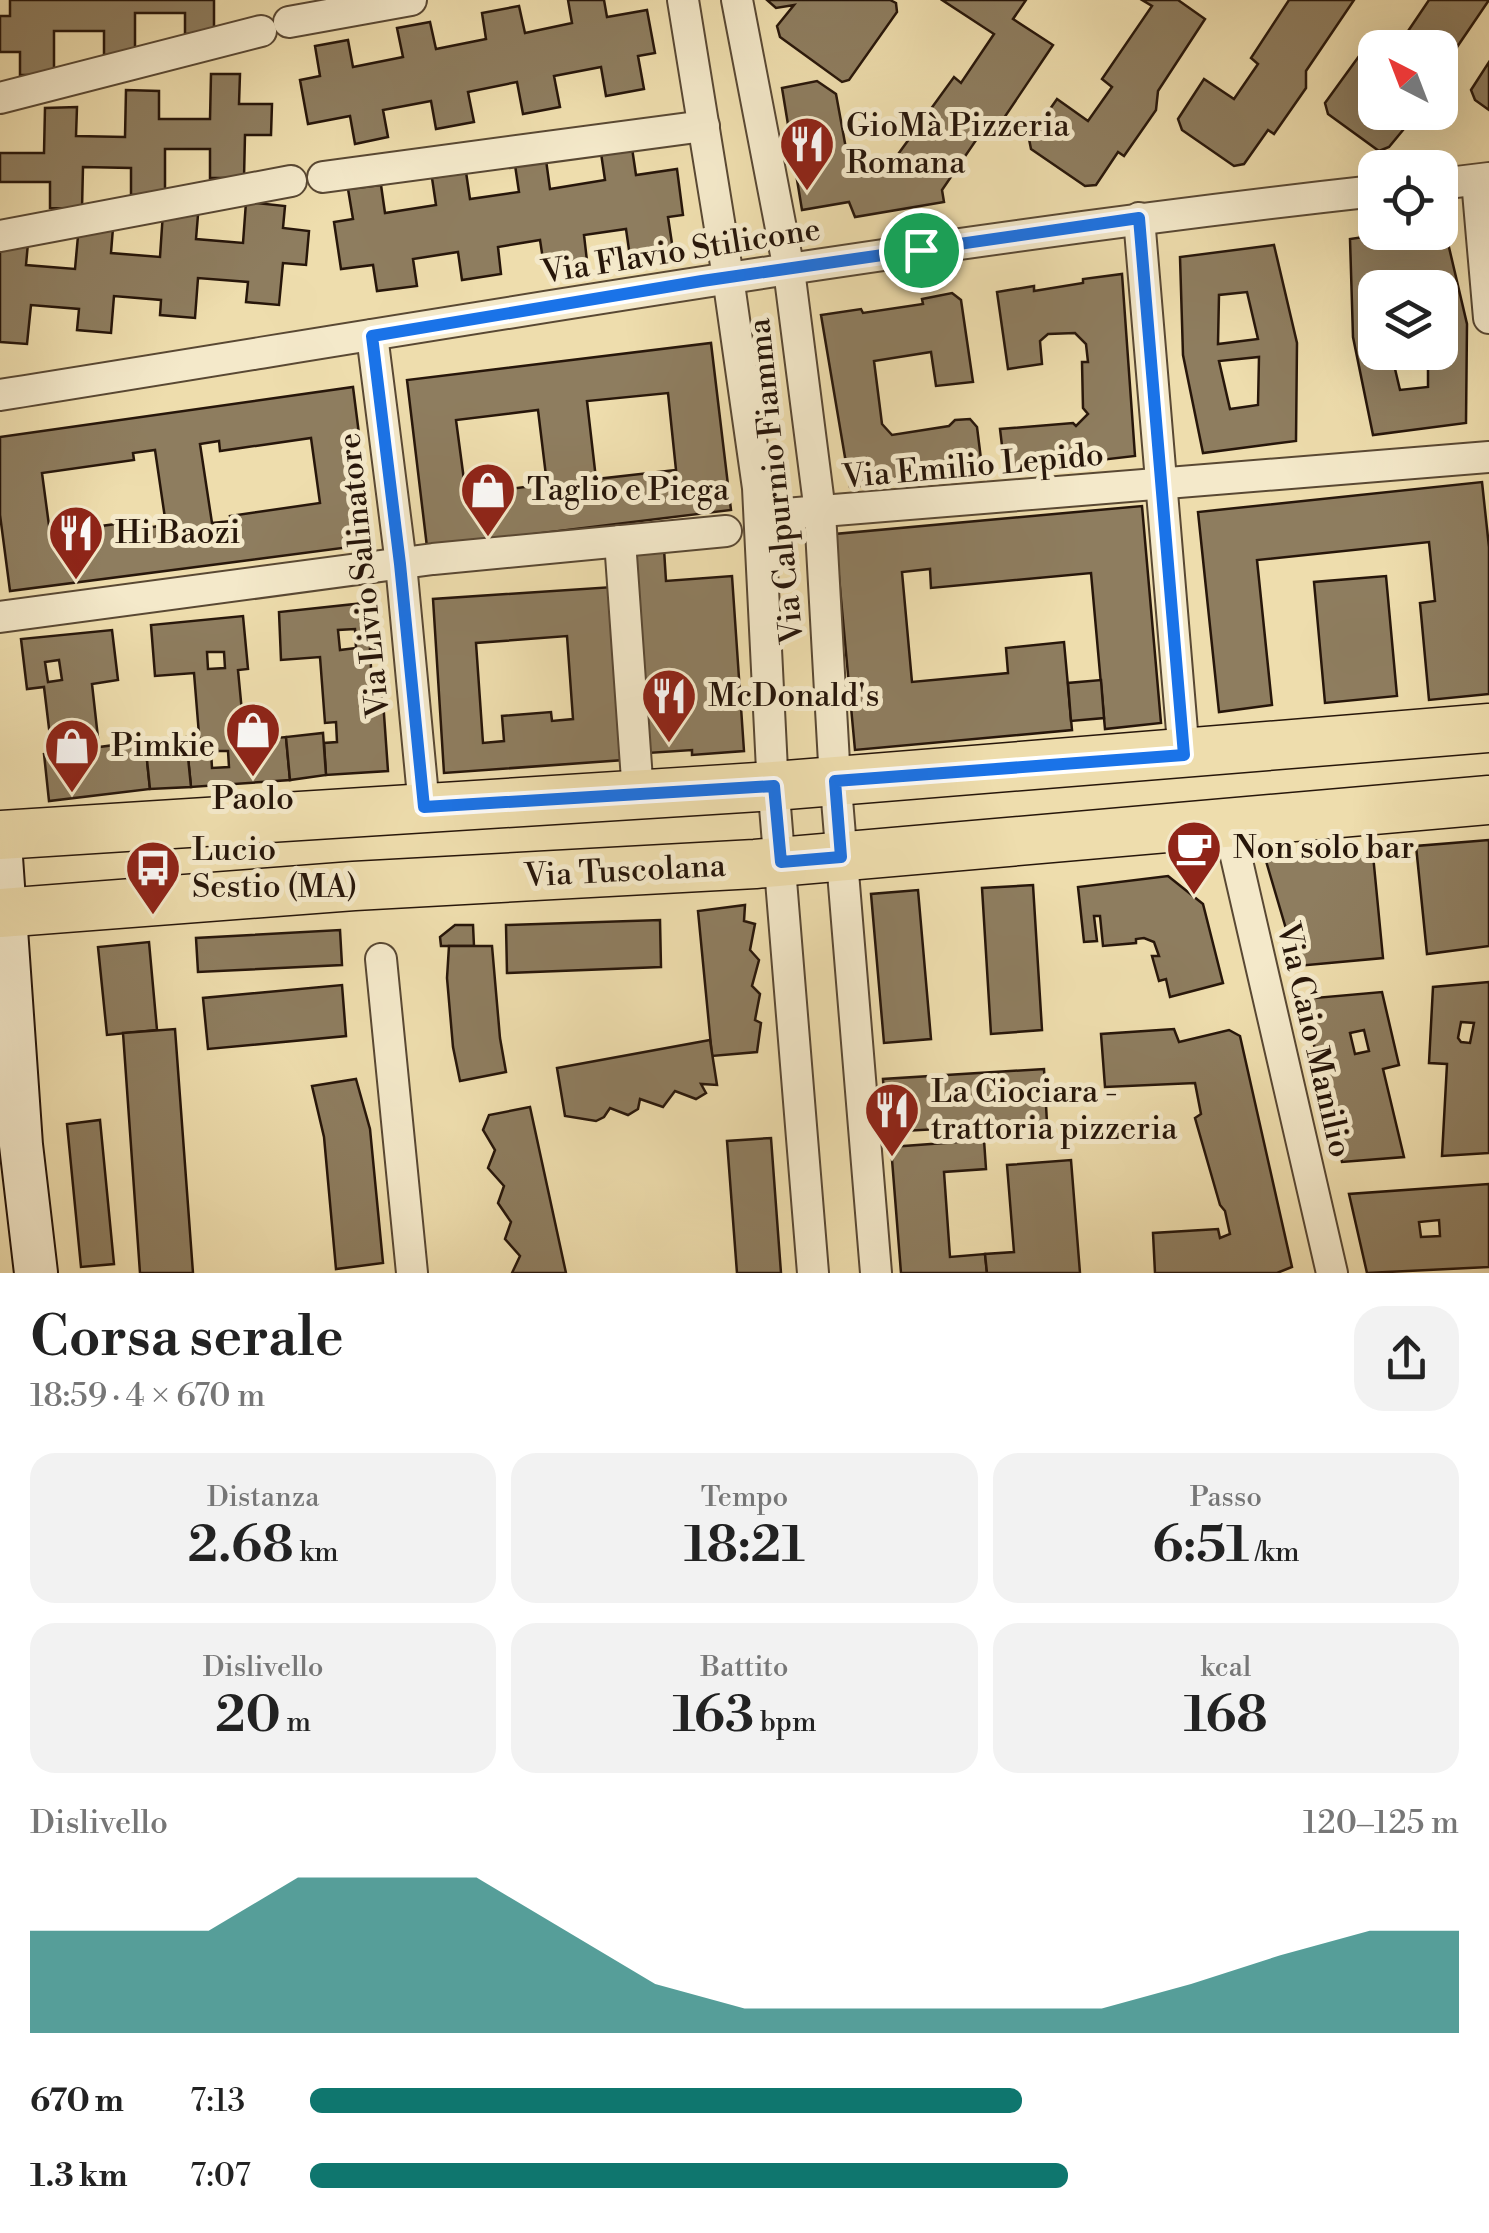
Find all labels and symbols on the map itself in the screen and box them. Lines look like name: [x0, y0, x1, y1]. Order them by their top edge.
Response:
north arrow: [1358, 30, 1458, 130]
place label: GioMà Pizzeria Romana: [846, 106, 1071, 183]
restaurant icon: GioMà Pizzeria Romana: [777, 114, 837, 193]
pin: [879, 208, 964, 293]
street label: Via Flavio Stilicone: [538, 209, 823, 293]
street label: Via Calpurnio Fiamma: [739, 316, 813, 647]
street label: Via Livio Salinatore: [329, 431, 399, 720]
street label: Via Emilio Lepido: [840, 435, 1105, 497]
shop icon: Taglio e Piega: [458, 460, 518, 539]
place label: Taglio e Piega: [527, 470, 730, 510]
restaurant icon: Hi Baozi: [46, 503, 106, 582]
place label: Hi Baozi: [115, 513, 240, 553]
restaurant icon: McDonald's: [639, 666, 699, 745]
place label: McDonald's: [708, 676, 879, 716]
shop icon: Paolo: [223, 700, 283, 779]
shop icon: Pimkie: [42, 716, 102, 795]
place label: Pimkie: [111, 726, 215, 766]
place label: Paolo: [212, 779, 294, 819]
cafe icon: Non solo bar: [1164, 818, 1224, 897]
place label: Non solo bar: [1233, 828, 1415, 868]
place label: Lucio Sestio (MA): [192, 830, 357, 907]
bus stop icon: Lucio Sestio (MA): [123, 838, 183, 917]
street label: Via Tuscolana: [522, 846, 728, 896]
street label: Via Caio Manilio: [1267, 918, 1360, 1161]
place label: La Ciociara - trattoria pizzeria: [931, 1072, 1178, 1149]
restaurant icon: La Ciociara - trattoria pizzeria: [862, 1080, 922, 1159]

